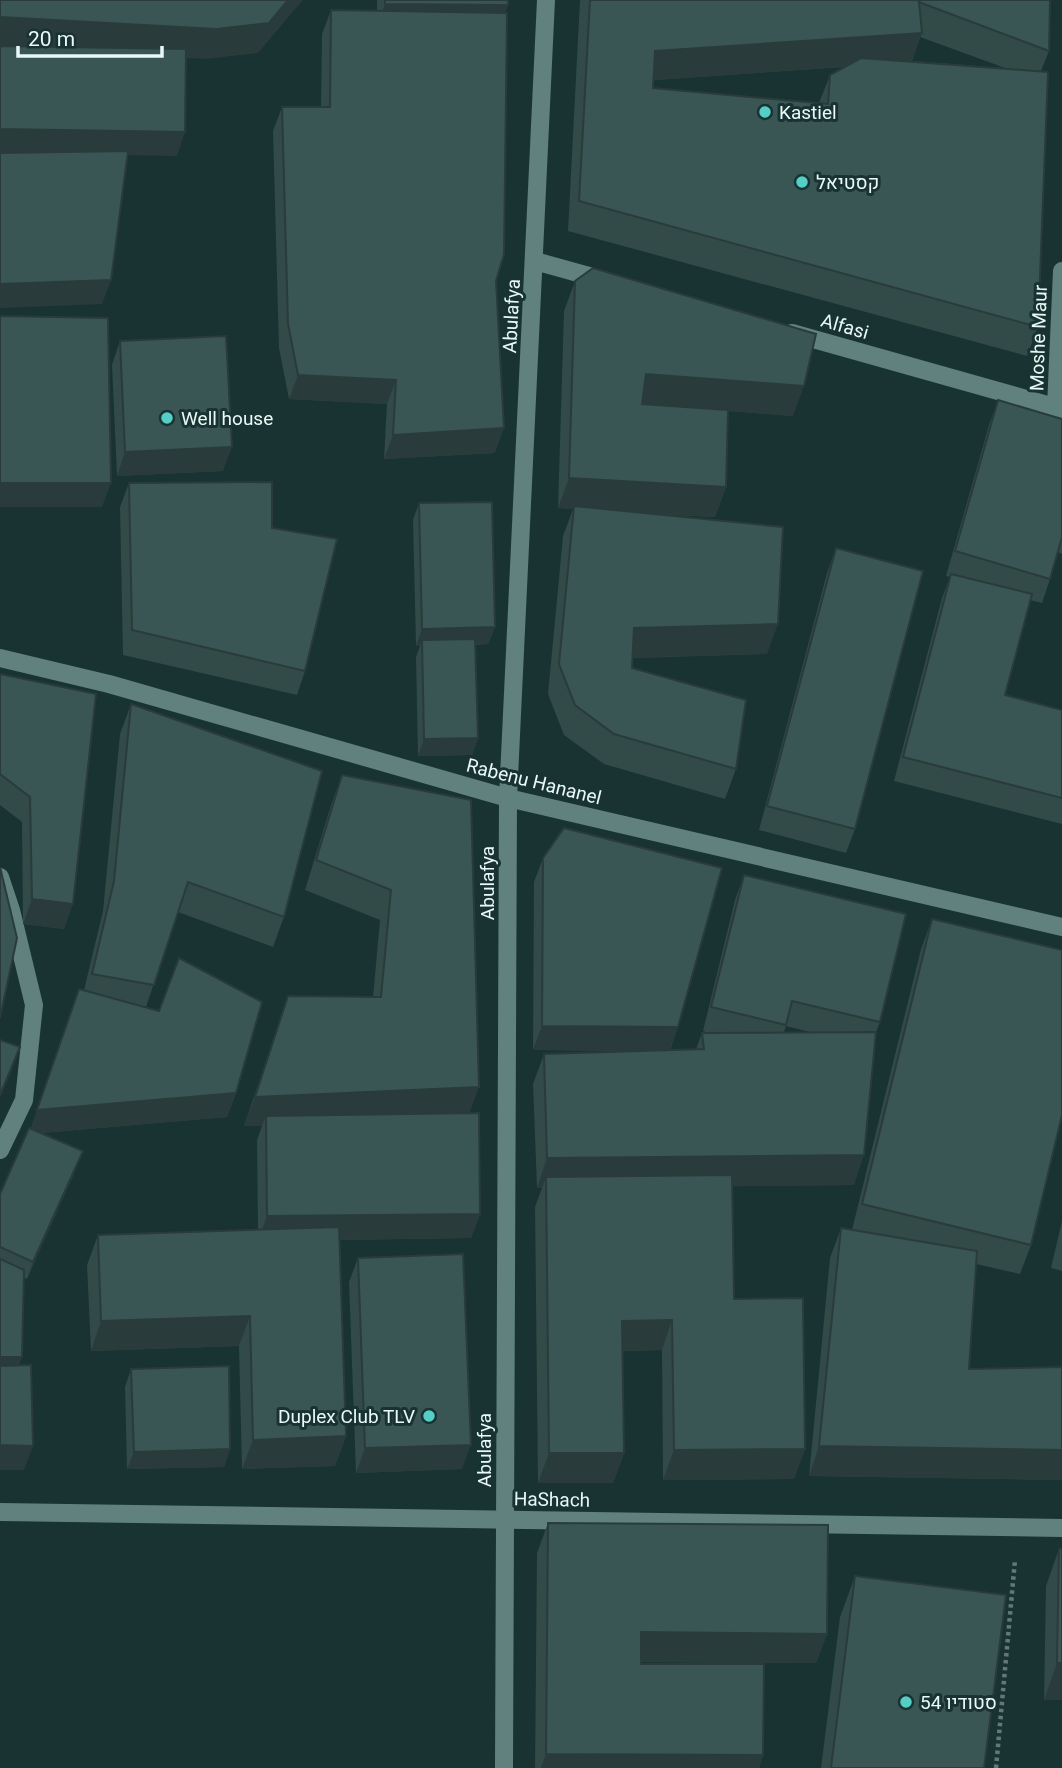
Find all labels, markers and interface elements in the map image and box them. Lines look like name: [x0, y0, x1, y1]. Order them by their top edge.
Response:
scale bar: [18, 14, 161, 58]
text: 20 m: [28, 27, 75, 51]
place label: Kastiel: [779, 101, 837, 124]
marker: Kastiel: [757, 104, 773, 120]
place label: קסטיאל: [816, 171, 879, 194]
marker: קסטיאל: [794, 174, 810, 190]
street label: Abulafya: [498, 278, 525, 354]
street label: Moshe Maur: [1025, 284, 1052, 392]
street label: Alfasi: [818, 309, 871, 344]
place label: Well house: [181, 407, 273, 430]
marker: Well house: [159, 410, 175, 426]
street label: Rabenu Hananel: [464, 754, 604, 809]
street label: Abulafya: [476, 846, 499, 920]
place label: Duplex Club TLV: [278, 1405, 415, 1428]
marker: Duplex Club TLV: [421, 1408, 437, 1424]
street label: Abulafya: [473, 1413, 496, 1487]
street label: HaShach: [514, 1487, 590, 1512]
place label: סטודיו 54: [920, 1691, 997, 1714]
marker: סטודיו 54: [898, 1694, 914, 1710]

